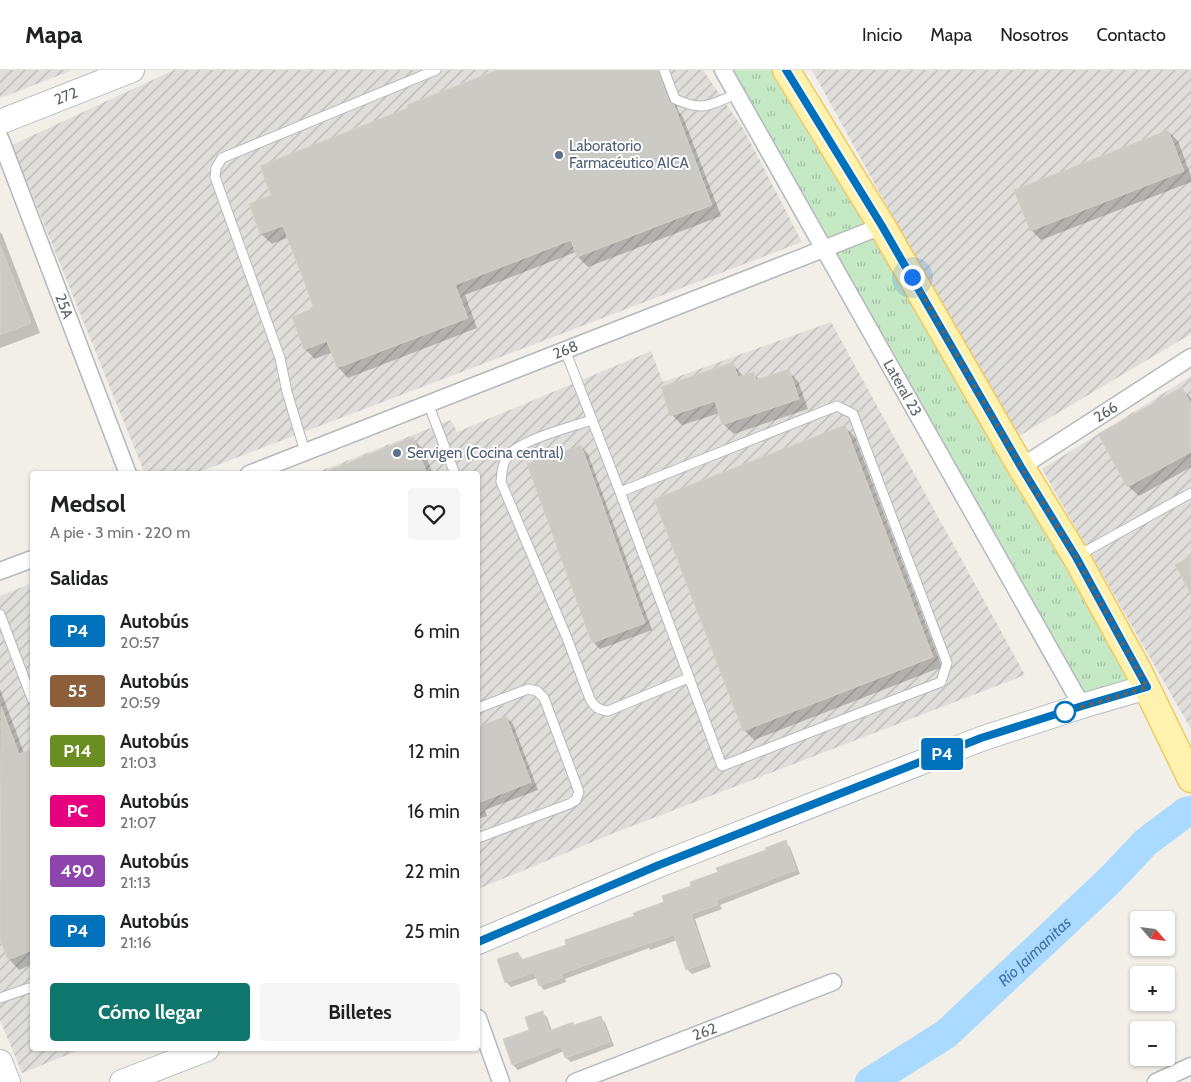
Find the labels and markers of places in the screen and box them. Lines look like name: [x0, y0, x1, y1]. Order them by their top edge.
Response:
place label: Laboratorio Farmacéutico AICA: [569, 137, 689, 172]
marker: Laboratorio Farmacéutico AICA: [553, 149, 565, 161]
place label: Servigen (Cocina central): [407, 444, 564, 462]
marker: Servigen (Cocina central): [391, 447, 403, 459]
unlabelled marker: [1054, 701, 1076, 723]

